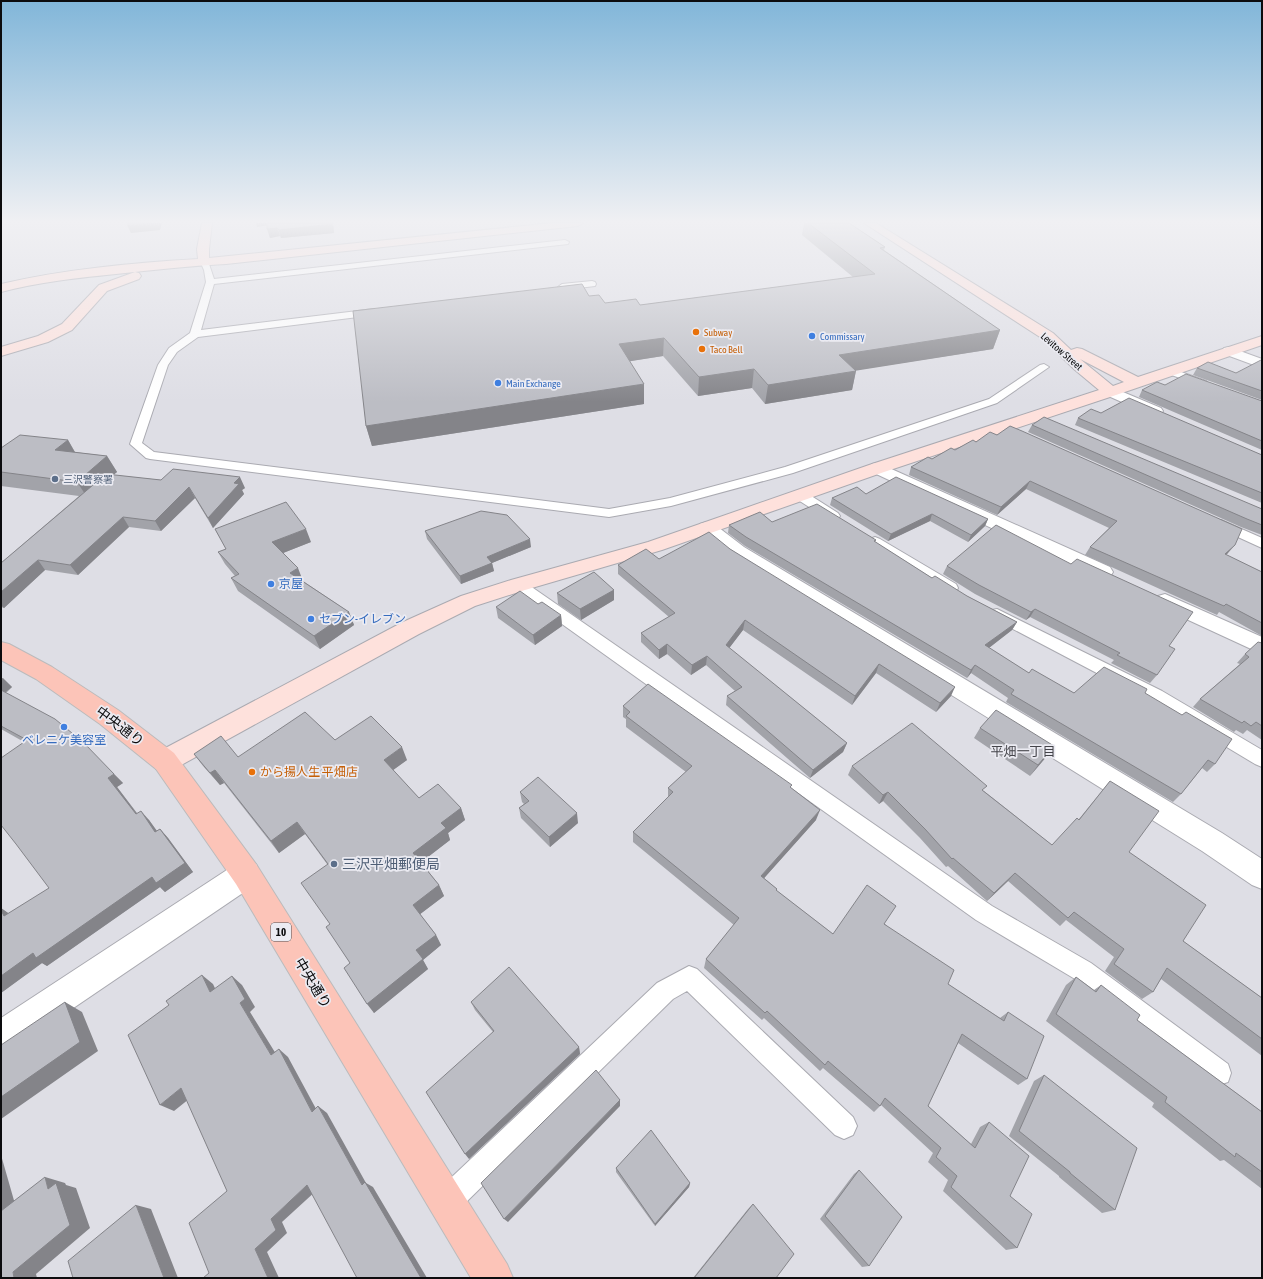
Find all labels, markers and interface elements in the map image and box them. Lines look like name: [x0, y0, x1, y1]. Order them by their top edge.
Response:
marker: Subway: [691, 327, 701, 337]
place label: Subway: [704, 327, 732, 338]
street label: Levitow Street: [1039, 330, 1085, 372]
marker: Commissary: [807, 331, 817, 341]
place label: Commissary: [820, 331, 865, 342]
marker: Taco Bell: [697, 344, 707, 354]
place label: Taco Bell: [710, 344, 743, 355]
marker: Main Exchange: [493, 378, 503, 388]
place label: Main Exchange: [506, 378, 561, 389]
marker: 三沢警察署: [50, 474, 60, 484]
place label: 三沢警察署: [63, 474, 113, 485]
place label: 京屋: [279, 577, 303, 591]
marker: 京屋: [266, 579, 276, 589]
place label: セブン-イレブン: [319, 612, 406, 626]
marker: セブン-イレブン: [306, 614, 316, 624]
street label: 中央通り: [93, 703, 147, 749]
marker: ベレニケ美容室: [59, 722, 69, 732]
place label: ベレニケ美容室: [22, 733, 106, 747]
district label: 平畑一丁目: [990, 744, 1056, 759]
place label: から揚人生 平畑店: [260, 765, 358, 779]
marker: から揚人生 平畑店: [247, 767, 257, 777]
place label: 三沢平畑郵便局: [342, 856, 440, 872]
marker: 三沢平畑郵便局: [329, 859, 339, 869]
road number: 10: [271, 923, 291, 941]
street label: 中央通り: [292, 955, 334, 1011]

